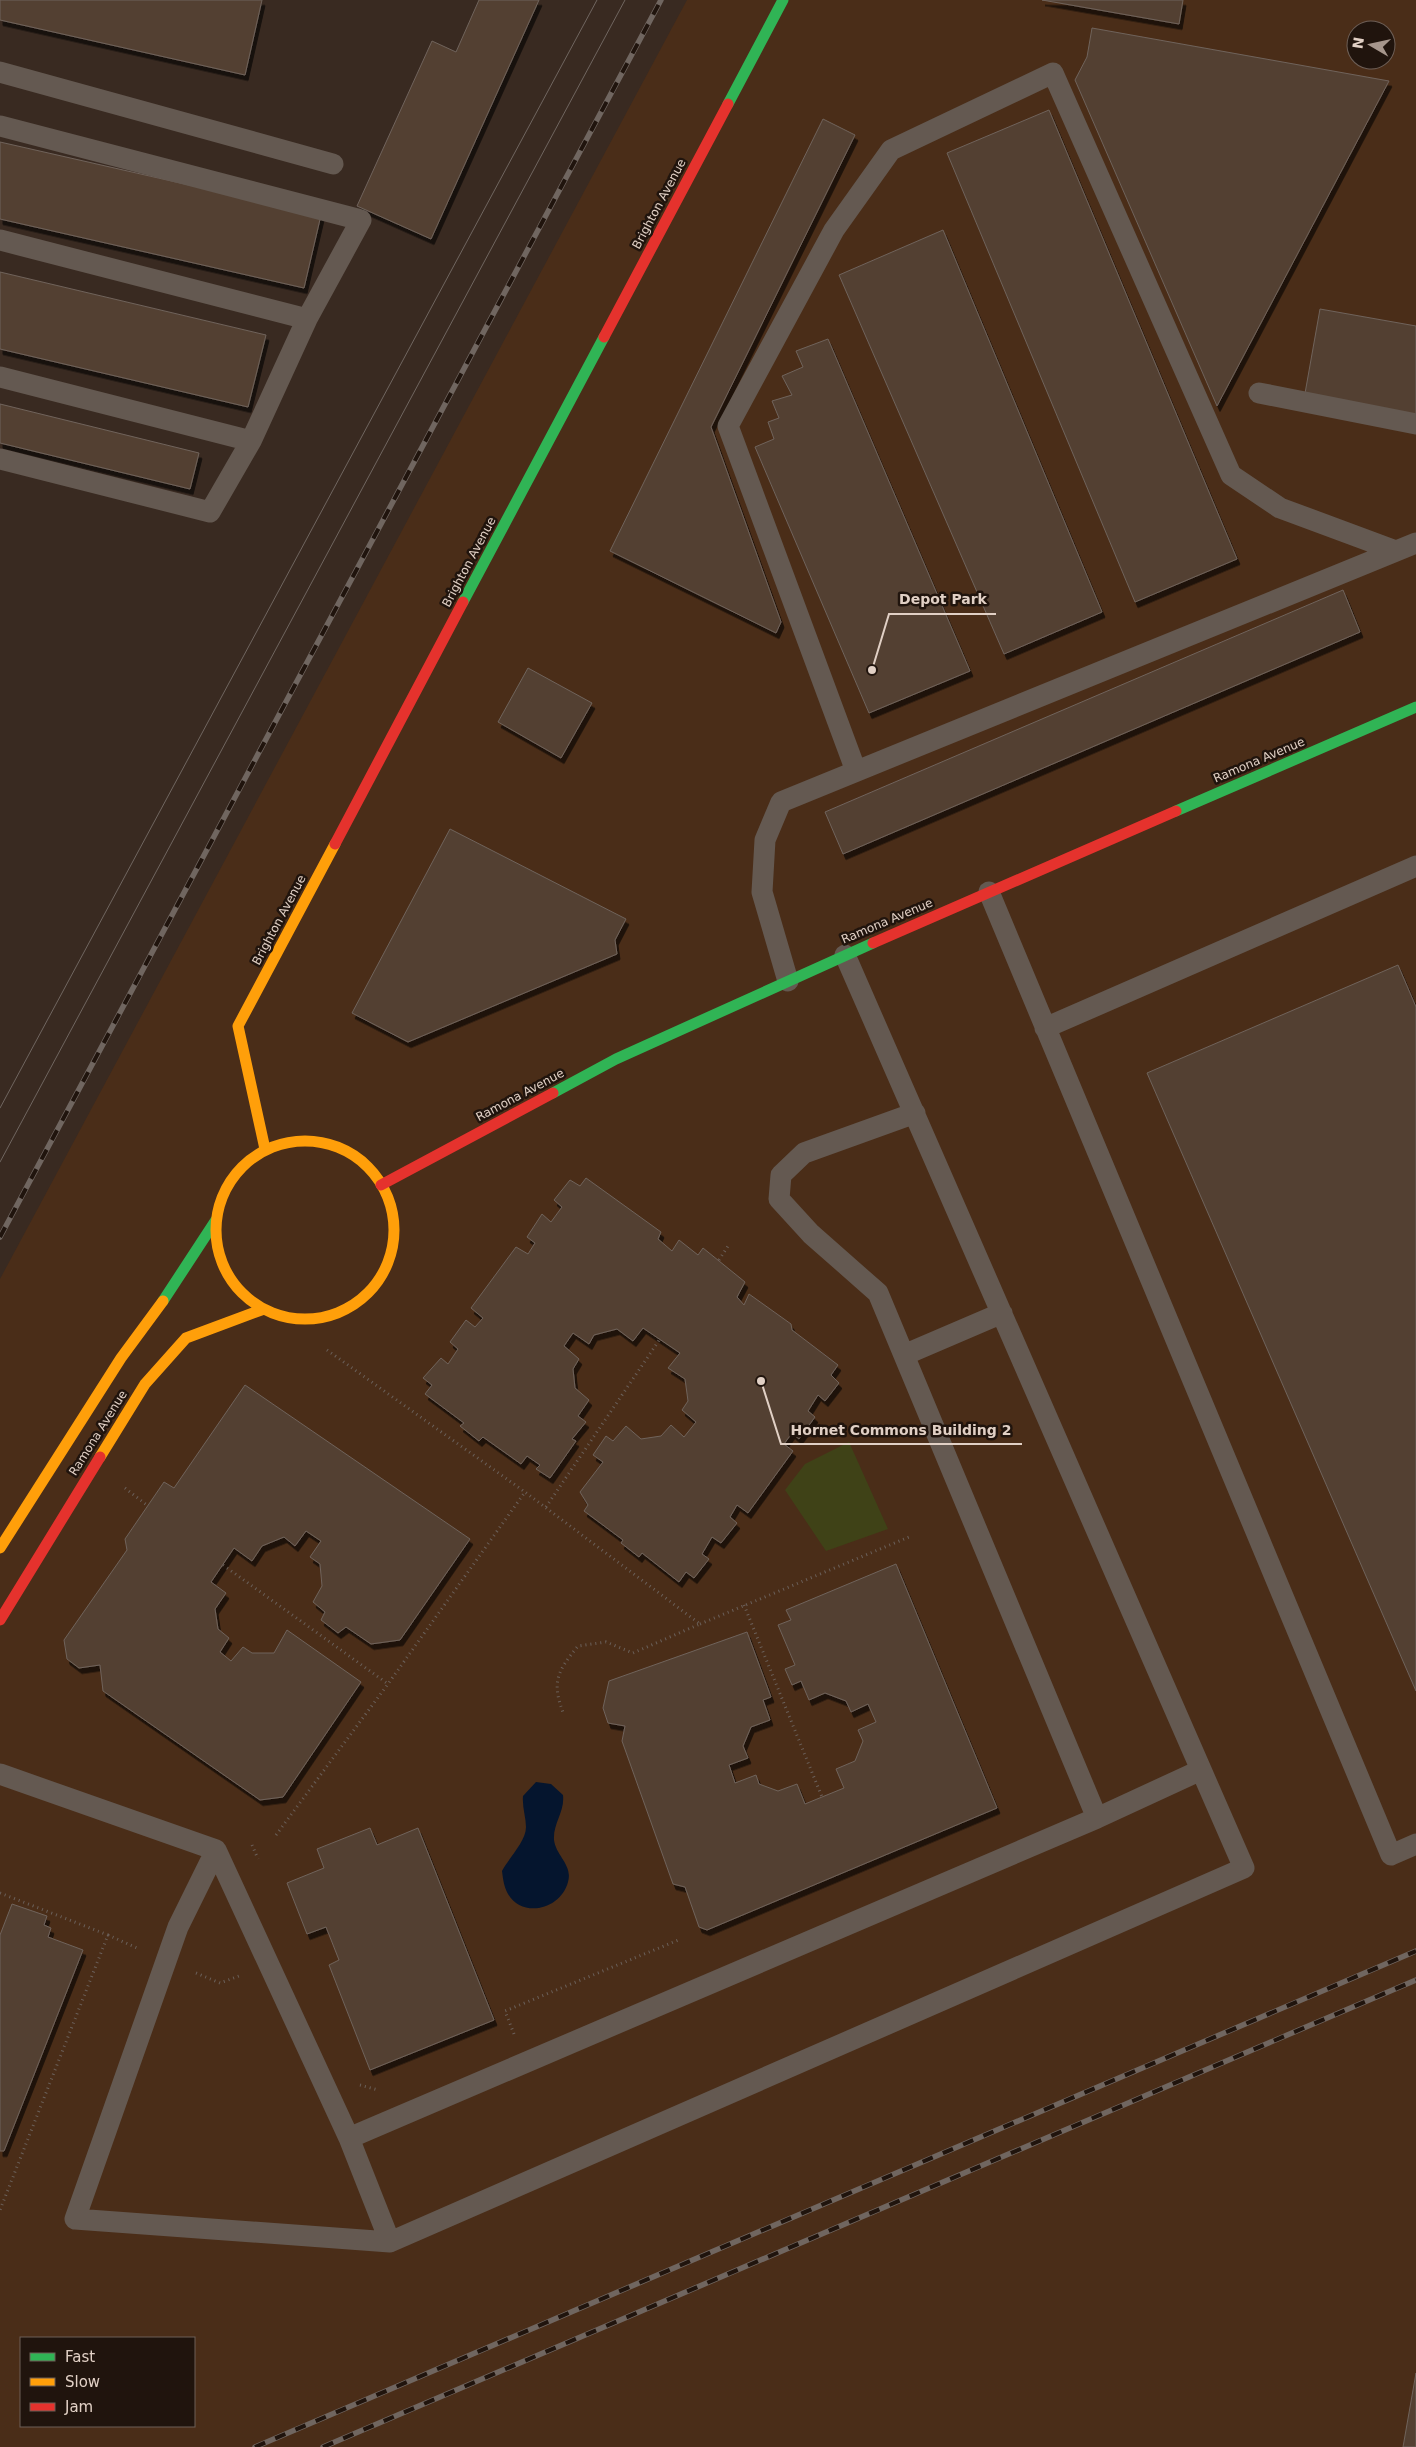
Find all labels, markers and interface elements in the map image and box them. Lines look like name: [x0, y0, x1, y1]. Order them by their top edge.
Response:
north arrow: [1346, 20, 1396, 70]
text: N: [1349, 36, 1367, 50]
street label: Brighton Avenue: [629, 157, 689, 251]
street label: Brighton Avenue: [439, 515, 499, 609]
callout: Depot Park: [889, 585, 996, 614]
text: Depot Park: [899, 591, 988, 607]
street label: Ramona Avenue: [1211, 734, 1307, 786]
street label: Brighton Avenue: [249, 873, 309, 967]
street label: Ramona Avenue: [839, 895, 935, 947]
street label: Ramona Avenue: [474, 1066, 566, 1124]
street label: Ramona Avenue: [66, 1388, 130, 1478]
callout: Hornet Commons Building 2: [781, 1415, 1022, 1444]
text: Hornet Commons Building 2: [791, 1422, 1011, 1438]
legend: [20, 2337, 195, 2427]
text: Fast: [65, 2348, 95, 2366]
text: Slow: [65, 2373, 100, 2391]
text: Jam: [64, 2398, 93, 2416]

